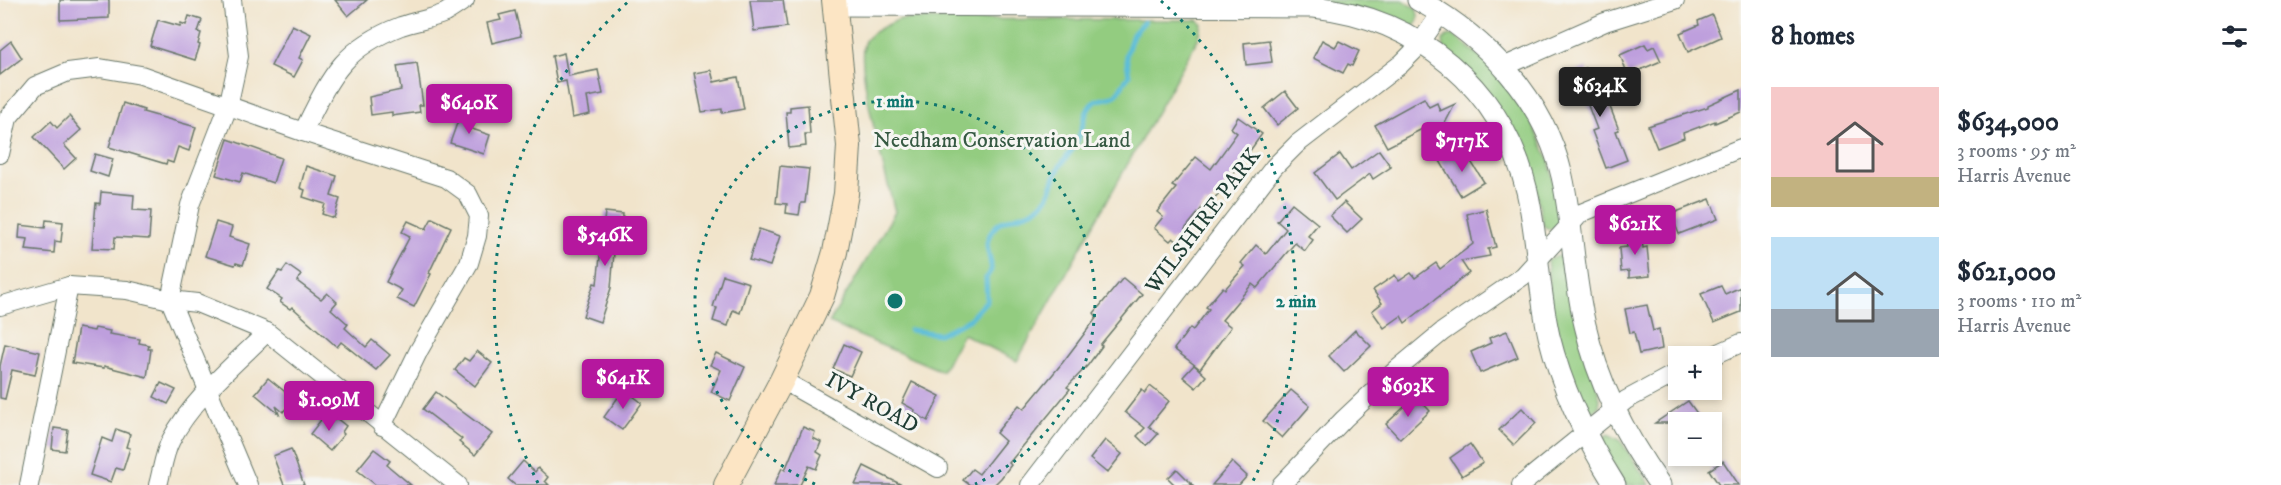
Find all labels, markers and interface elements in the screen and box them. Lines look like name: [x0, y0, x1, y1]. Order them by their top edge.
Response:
text: 8 homes: [1771, 20, 1855, 53]
icon: filters: [2218, 20, 2251, 53]
pin: $634K: [1558, 67, 1642, 118]
text: $634K: [1573, 74, 1627, 99]
pin: $640K: [427, 84, 511, 135]
text: $640K: [440, 91, 498, 116]
text: 1 min: [876, 91, 915, 113]
text: $634,000: [1957, 106, 2059, 139]
icon: home: [1819, 111, 1891, 183]
pin: $717K: [1420, 122, 1504, 173]
park label: Needham Conservation Land: [873, 127, 1131, 154]
text: $717K: [1435, 129, 1489, 154]
text: 3 rooms · 95 m²: [1957, 139, 2076, 164]
street label: WILSHIRE PARK: [1139, 142, 1267, 300]
text: Harris Avenue: [1957, 164, 2071, 189]
pin: $621K: [1593, 205, 1677, 256]
text: $621K: [1609, 212, 1661, 237]
pin: $546K: [563, 216, 647, 267]
text: $546K: [577, 223, 633, 248]
text: $621,000: [1957, 256, 2056, 289]
icon: home: [1819, 261, 1891, 333]
text: 3 rooms · 110 m²: [1957, 289, 2081, 314]
centre of rings: [885, 291, 905, 311]
text: 2 min: [1276, 291, 1317, 313]
text: Harris Avenue: [1957, 314, 2071, 339]
map controls: [1668, 346, 1722, 466]
button: +: [1668, 346, 1722, 400]
pin: $641K: [581, 359, 665, 410]
text: $641K: [596, 366, 650, 391]
street label: IVY ROAD: [821, 366, 923, 440]
pin: $693K: [1366, 367, 1450, 418]
text: $693K: [1382, 374, 1434, 399]
pin: $1.09M: [280, 381, 378, 432]
text: $1.09M: [298, 388, 360, 413]
button: −: [1668, 412, 1722, 466]

